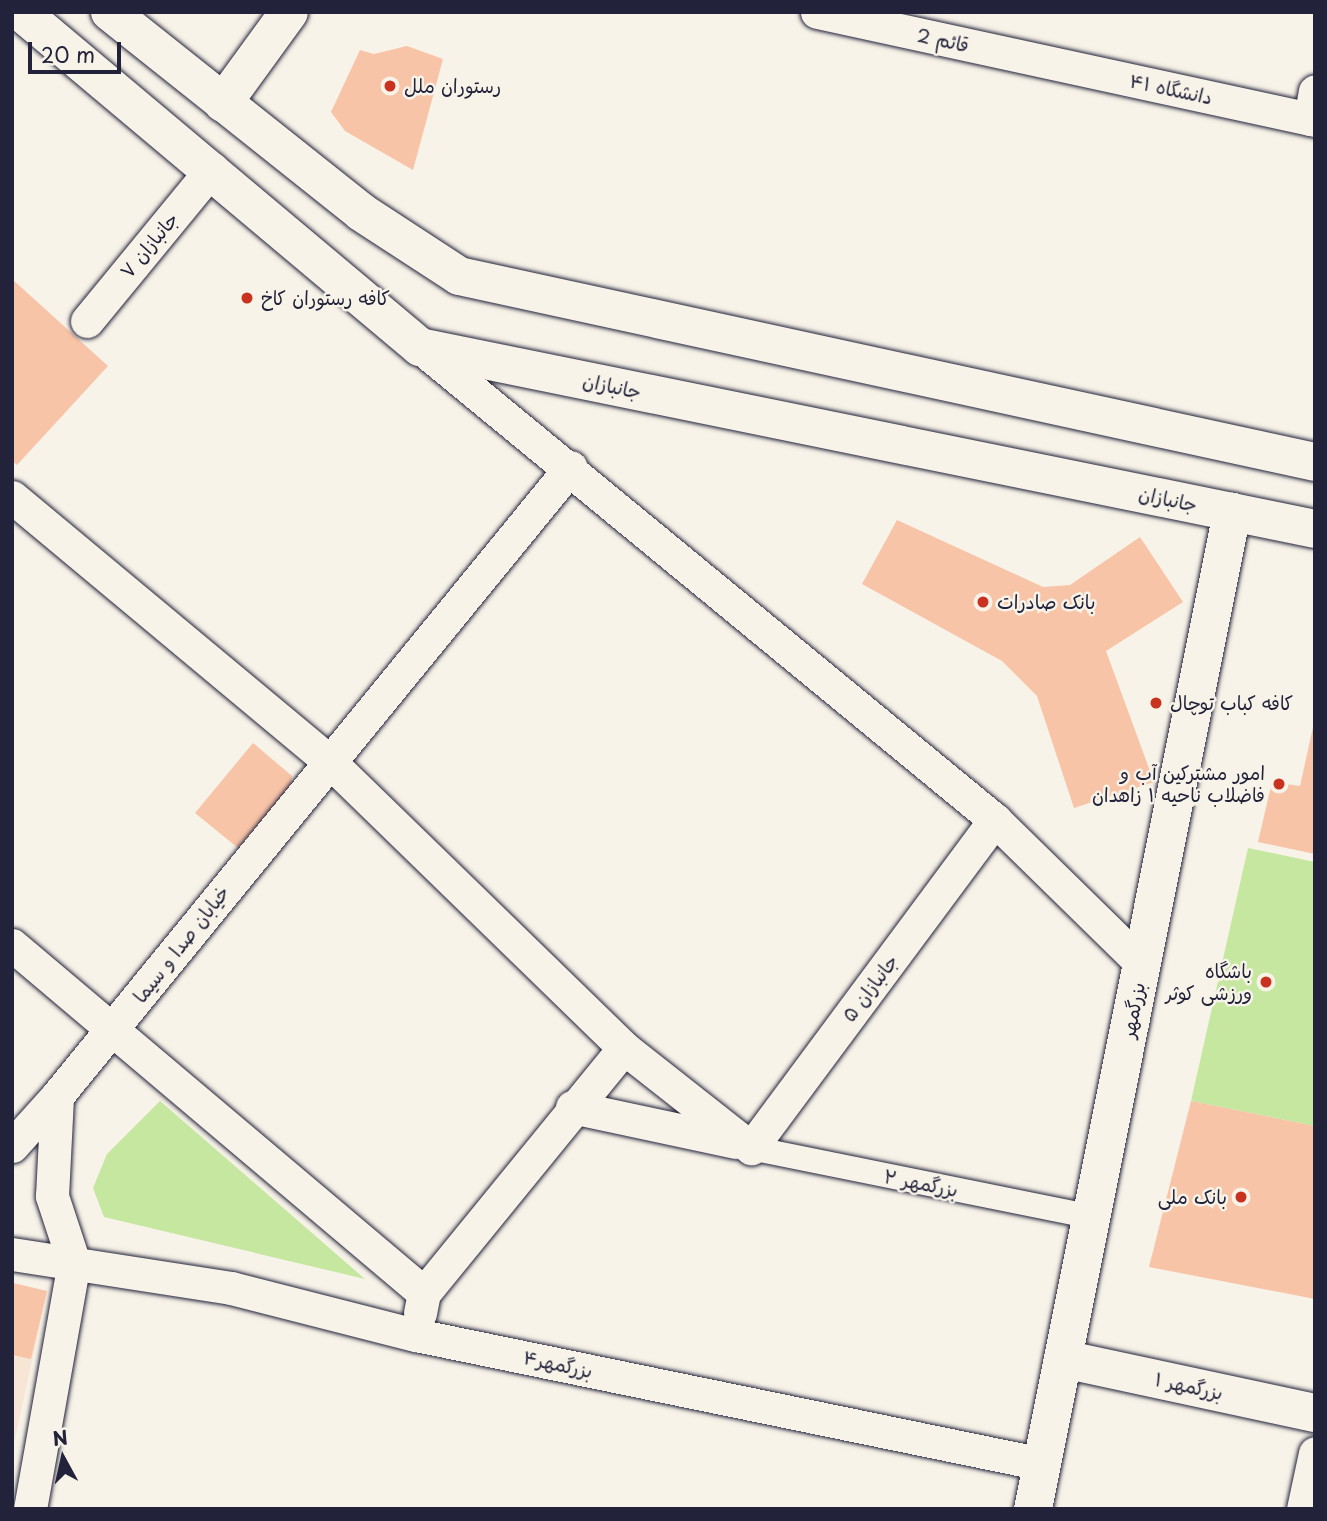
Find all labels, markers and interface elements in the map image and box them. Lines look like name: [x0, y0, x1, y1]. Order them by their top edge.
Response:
street label: قائم 2: [915, 23, 971, 57]
scale bar: [32, 28, 124, 72]
text: 20 m: [41, 38, 95, 70]
street label: دانشگاه ۴۱: [1127, 69, 1215, 109]
place label: رستوران ملل: [404, 75, 501, 97]
marker: رستوران ملل: [382, 78, 398, 94]
street label: جانبازان ۷: [115, 208, 183, 282]
place label: کافه رستوران کاخ: [261, 287, 390, 309]
marker: کافه رستوران کاخ: [239, 290, 255, 306]
street label: جانبازان: [581, 369, 643, 403]
street label: جانبازان: [1137, 482, 1199, 516]
place label: بانک صادرات: [997, 591, 1096, 613]
marker: بانک صادرات: [975, 594, 991, 610]
place label: کافه کباب توچال: [1170, 692, 1293, 714]
marker: کافه کباب توچال: [1148, 695, 1164, 711]
place label: امور مشترکین آب و فاضلاب ناحیه ۱ زاهدان: [1092, 762, 1265, 806]
marker: امور مشترکین آب و فاضلاب ناحیه ۱ زاهدان: [1271, 776, 1287, 792]
street label: خیابان صدا و سیما: [128, 881, 234, 1007]
street label: جانبازان ۵: [837, 950, 903, 1026]
place label: باشگاه ورزشی کوثر: [1166, 960, 1252, 1004]
marker: باشگاه ورزشی کوثر: [1258, 974, 1274, 990]
street label: بزرگمهر: [1116, 980, 1150, 1040]
street label: بزرگمهر ۲: [882, 1165, 960, 1201]
place label: بانک ملی: [1158, 1186, 1227, 1208]
marker: بانک ملی: [1233, 1189, 1249, 1205]
street label: بزرگمهر۴: [521, 1346, 595, 1382]
street label: بزرگمهر ۱: [1153, 1368, 1225, 1404]
text: N: [51, 1422, 69, 1452]
north arrow: [28, 1423, 98, 1493]

